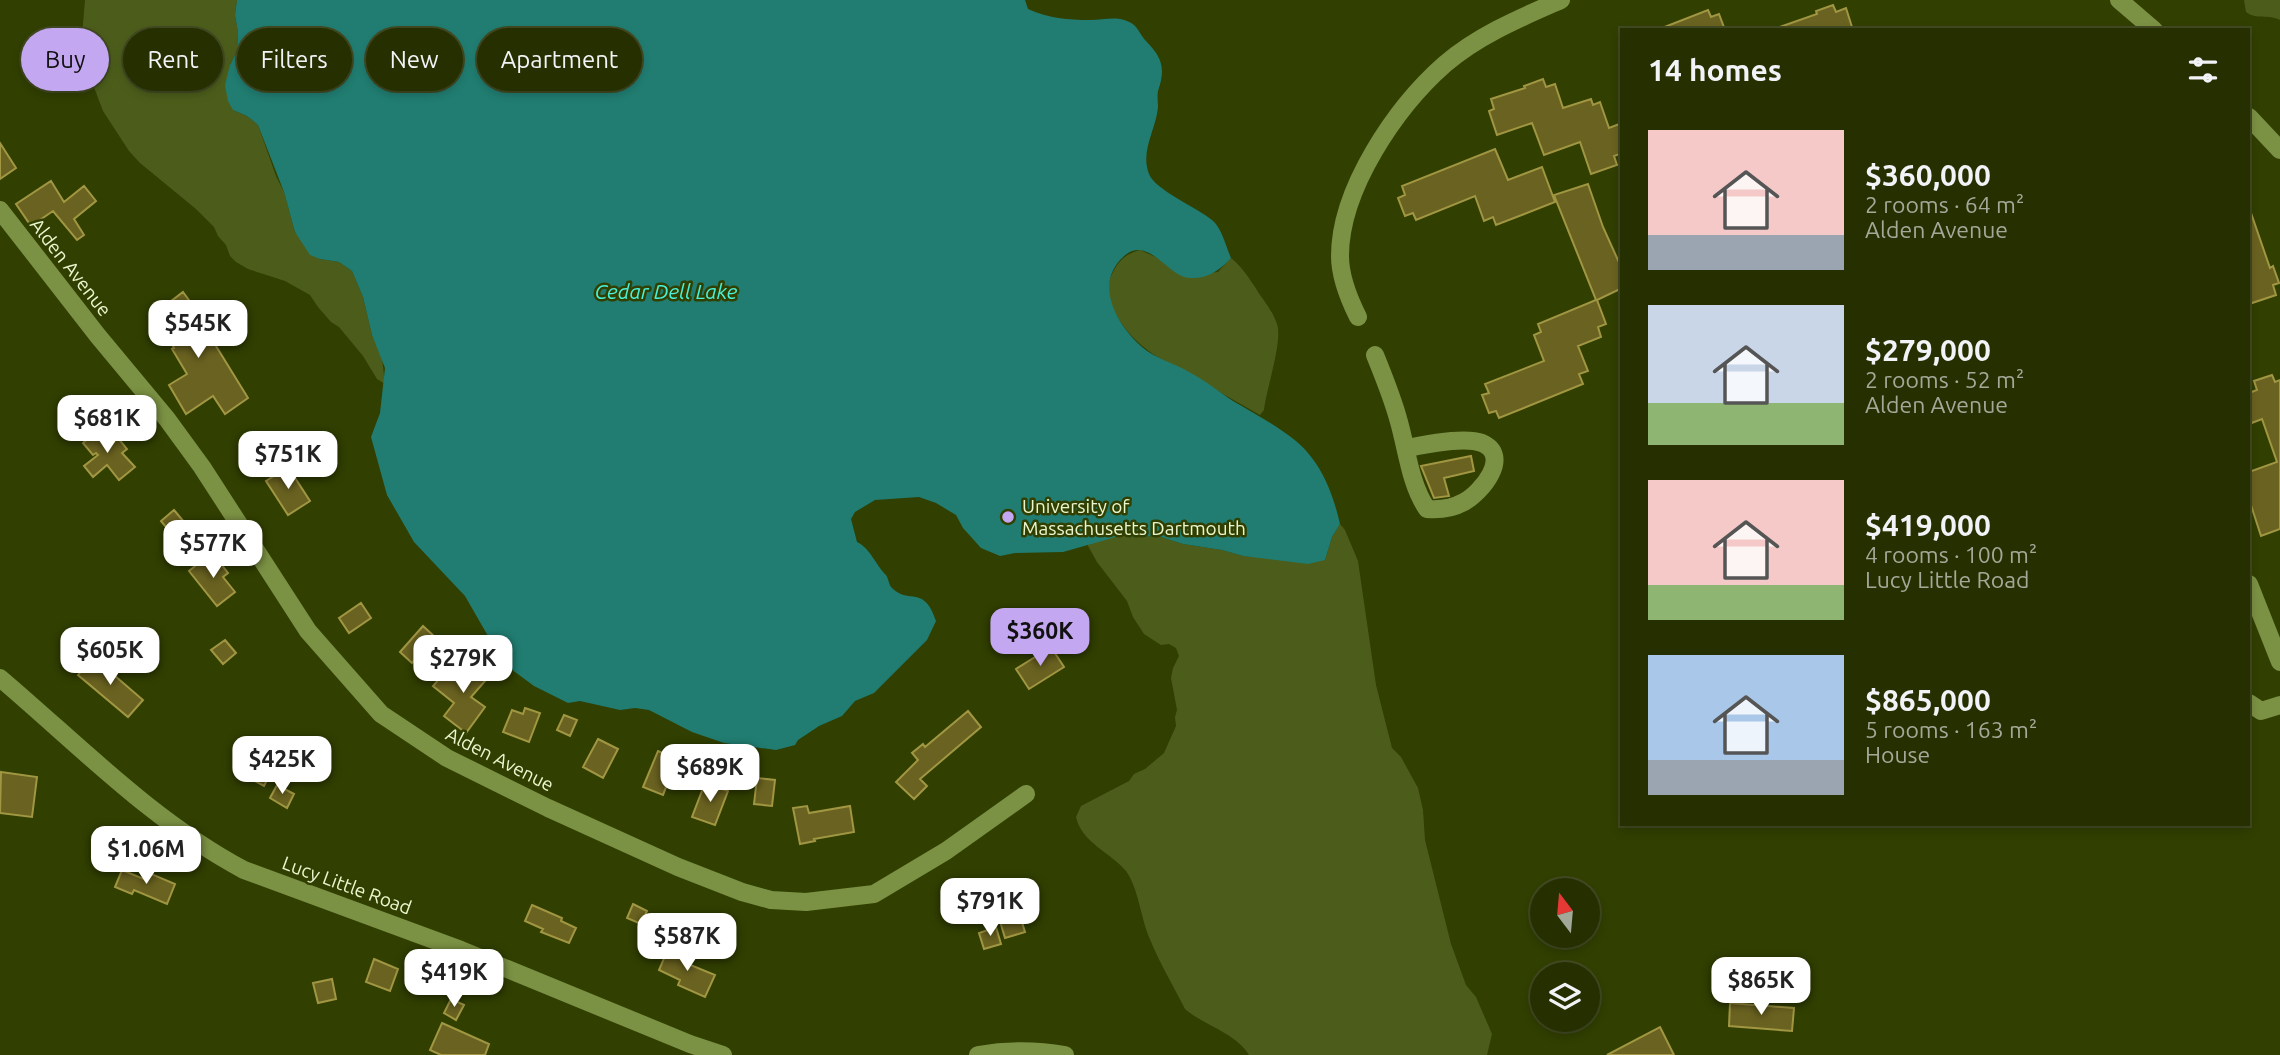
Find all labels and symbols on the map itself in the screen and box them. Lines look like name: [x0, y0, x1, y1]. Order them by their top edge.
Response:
street label: Alden Avenue: [26, 214, 116, 320]
water label: Cedar Dell Lake: [595, 279, 738, 303]
pin: $545K: [149, 300, 247, 360]
pin: $681K: [58, 396, 156, 455]
pin: $751K: [239, 432, 337, 491]
place label: University of Massachusetts Dartmouth: [1022, 495, 1246, 539]
marker: University of Massachusetts Dartmouth: [1000, 509, 1016, 525]
pin: $577K: [164, 520, 262, 580]
pin: $360K: [991, 608, 1089, 668]
pin: $605K: [61, 628, 159, 687]
pin: $279K: [414, 636, 512, 695]
street label: Alden Avenue: [442, 722, 558, 796]
pin: $425K: [233, 736, 331, 796]
pin: $689K: [661, 744, 759, 804]
pin: $1.06M: [89, 826, 203, 886]
street label: Lucy Little Road: [279, 851, 415, 919]
pin: $791K: [941, 878, 1039, 938]
north arrow: [1530, 878, 1600, 948]
pin: $587K: [638, 914, 736, 973]
pin: $419K: [405, 950, 503, 1009]
pin: $865K: [1712, 958, 1810, 1017]

